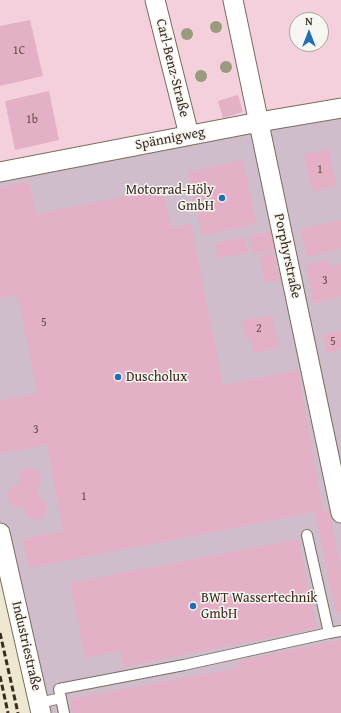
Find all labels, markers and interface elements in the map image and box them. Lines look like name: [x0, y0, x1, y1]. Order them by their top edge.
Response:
north arrow: [289, 12, 329, 52]
text: N: [305, 13, 313, 29]
street label: Carl-Benz-Straße: [152, 17, 192, 119]
house number: 1C: [13, 44, 25, 58]
house number: 1b: [26, 113, 38, 127]
street label: Spännigweg: [134, 124, 206, 154]
house number: 1: [317, 163, 323, 177]
place label: Motorrad-Höly GmbH: [126, 182, 214, 214]
marker: Motorrad-Höly GmbH: [217, 193, 227, 203]
street label: Porphyrstraße: [270, 212, 304, 300]
house number: 3: [322, 274, 328, 288]
house number: 5: [41, 316, 47, 330]
house number: 2: [256, 322, 262, 336]
house number: 5: [330, 335, 336, 349]
place label: Duscholux: [126, 369, 187, 385]
marker: Duscholux: [113, 372, 123, 382]
house number: 3: [33, 423, 39, 437]
house number: 1: [81, 490, 87, 504]
place label: BWT Wassertechnik GmbH: [201, 590, 317, 622]
street label: Industriestraße: [8, 600, 44, 692]
marker: BWT Wassertechnik GmbH: [188, 601, 198, 611]

